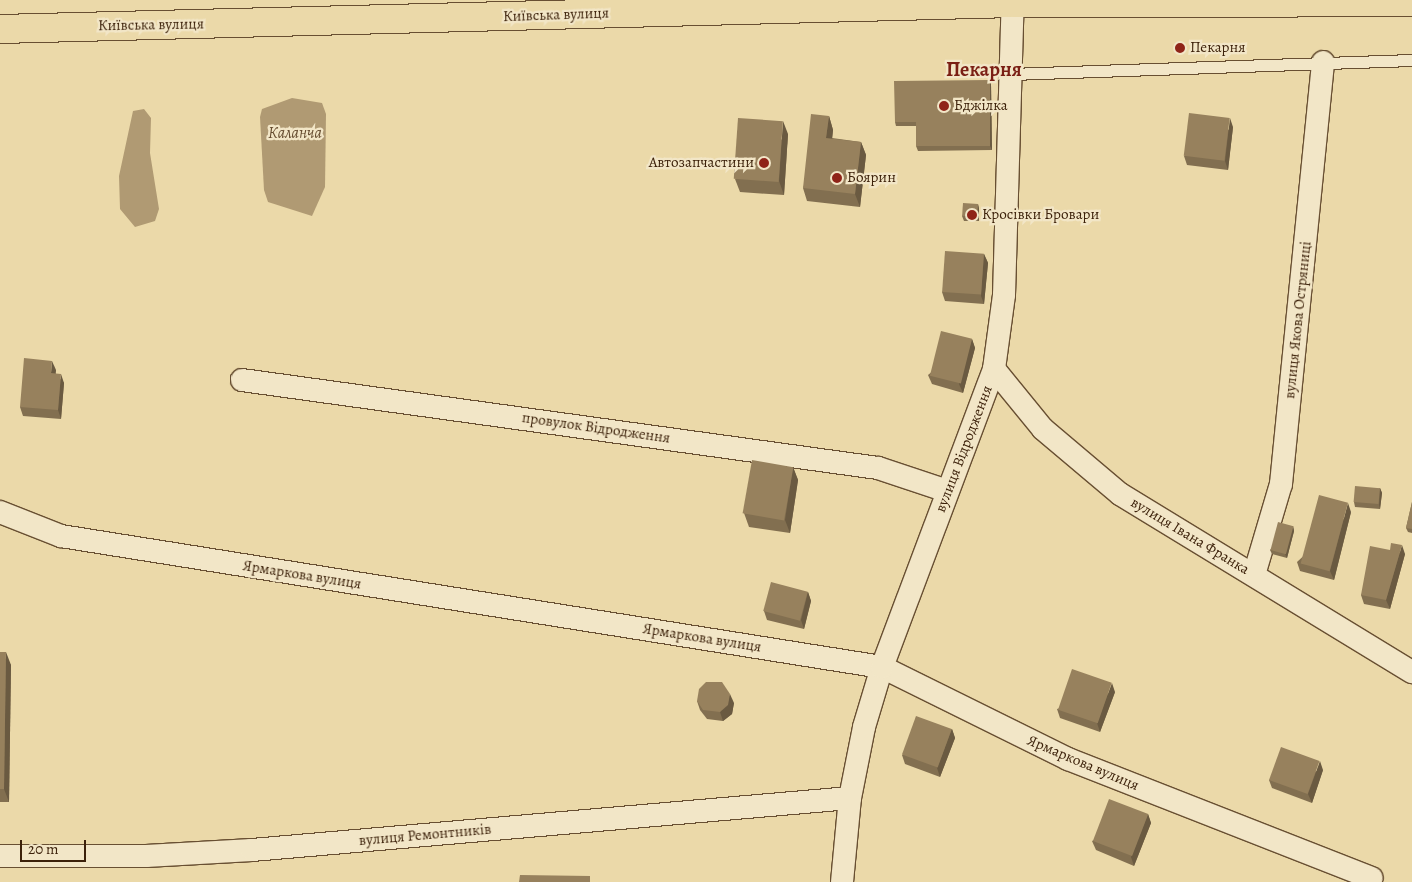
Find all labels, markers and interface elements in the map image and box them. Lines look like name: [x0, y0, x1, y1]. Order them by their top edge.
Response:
street label: Київська вулиця: [503, 4, 609, 26]
street label: Київська вулиця: [98, 15, 204, 35]
place label: Пекарня: [1190, 39, 1245, 57]
marker: Пекарня: [1174, 42, 1186, 54]
district label: Пекарня: [946, 57, 1022, 81]
place label: Бджілка: [954, 97, 1008, 115]
marker: Бджілка: [938, 100, 950, 112]
water label: Каланча: [268, 123, 322, 143]
place label: Автозапчастини: [649, 154, 754, 172]
marker: Автозапчастини: [758, 157, 770, 169]
place label: Боярин: [847, 169, 896, 187]
marker: Боярин: [831, 172, 843, 184]
place label: Кросівки Бровари: [982, 206, 1099, 224]
marker: Кросівки Бровари: [966, 209, 978, 221]
street label: вулиця Якова Остряниці: [1281, 240, 1315, 400]
street label: вулиця Відродження: [931, 383, 997, 515]
street label: провулок Відродження: [521, 409, 671, 447]
street label: вулиця Івана Франка: [1127, 493, 1253, 579]
street label: Ярмаркова вулиця: [241, 557, 363, 593]
street label: Ярмаркова вулиця: [641, 620, 763, 656]
street label: Ярмаркова вулиця: [1024, 731, 1142, 795]
street label: вулиця Ремонтників: [358, 820, 492, 850]
scale bar: [22, 830, 89, 862]
text: 20 m: [28, 839, 59, 859]

